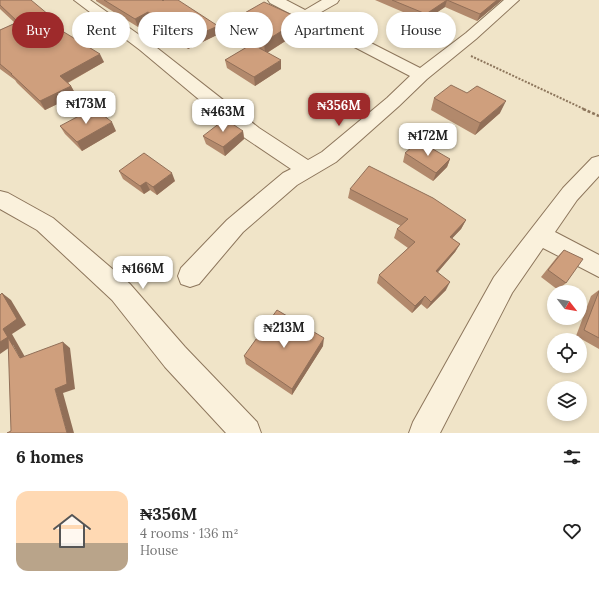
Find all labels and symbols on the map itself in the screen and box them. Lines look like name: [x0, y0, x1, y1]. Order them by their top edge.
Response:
pin: ₦173M: [58, 91, 114, 125]
pin: ₦356M: [311, 93, 367, 127]
pin: ₦463M: [195, 99, 251, 133]
pin: ₦172M: [400, 123, 456, 157]
pin: ₦166M: [115, 256, 171, 290]
north arrow: [547, 285, 587, 325]
pin: ₦213M: [256, 315, 312, 349]

